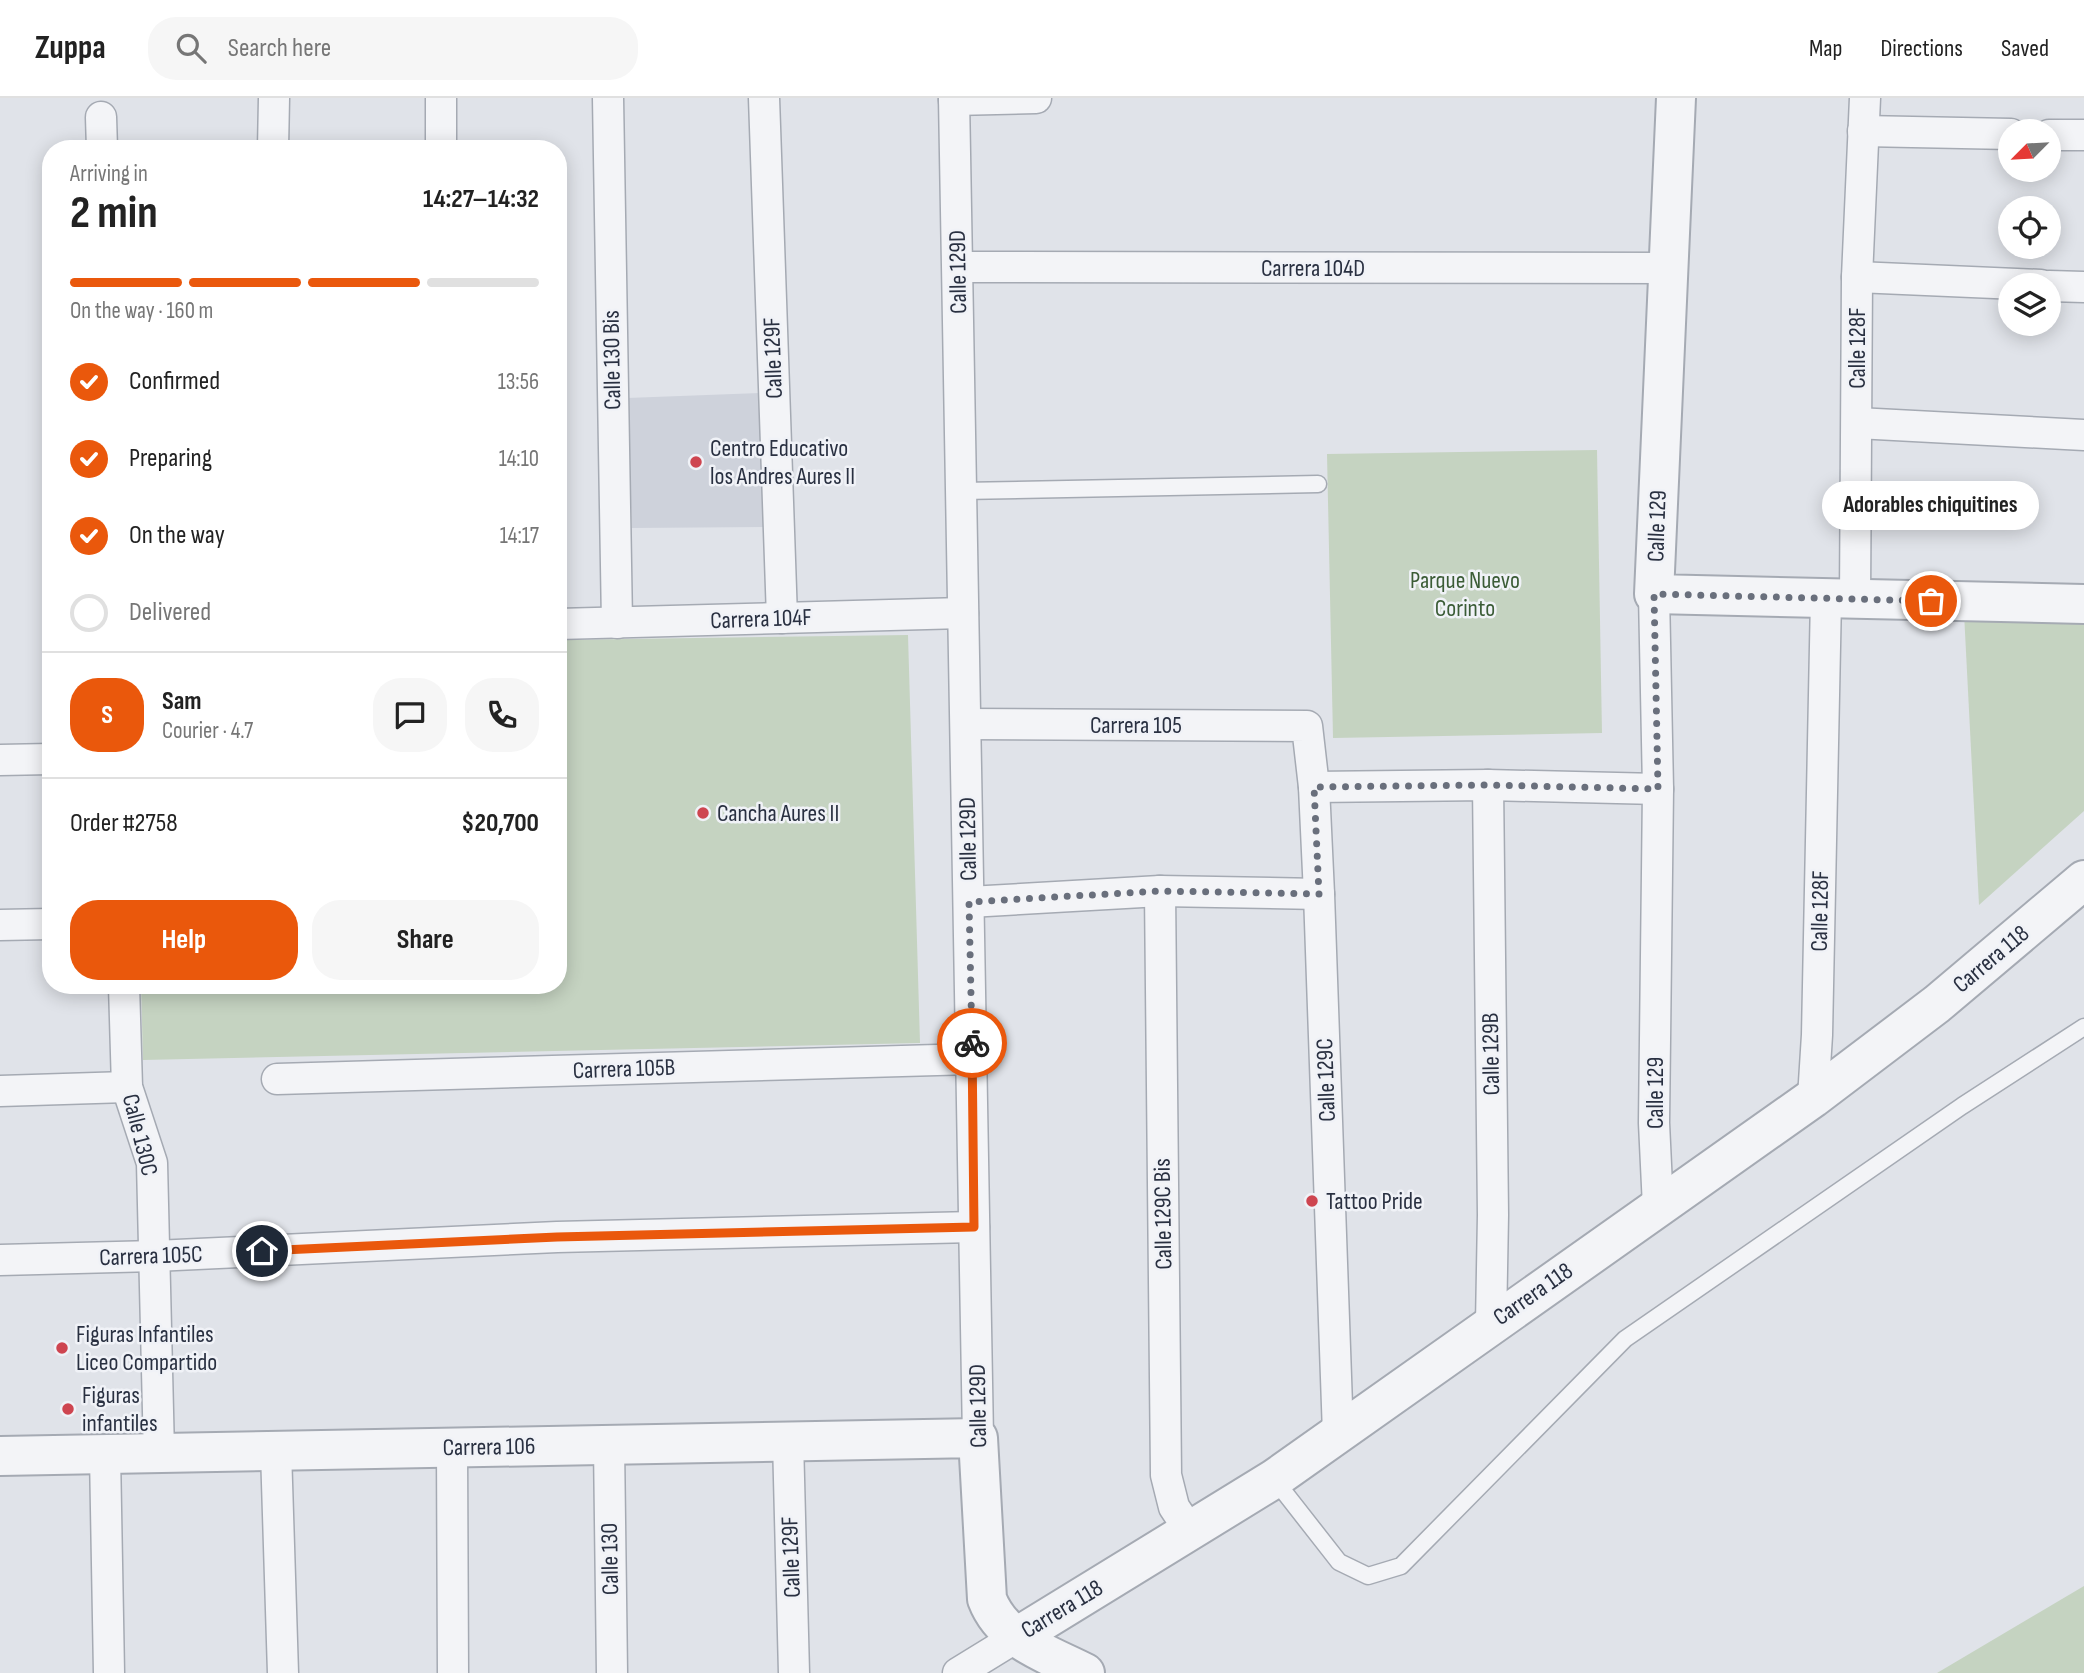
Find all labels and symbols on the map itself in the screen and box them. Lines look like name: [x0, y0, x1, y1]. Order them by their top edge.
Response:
north arrow: [1998, 119, 2062, 182]
street label: Calle 129D: [943, 230, 973, 314]
street label: Carrera 104D: [1261, 254, 1365, 283]
street label: Calle 128F: [1843, 307, 1872, 389]
street label: Calle 130 Bis: [597, 310, 627, 410]
street label: Calle 129F: [757, 317, 789, 399]
place label: Centro Educativo los Andres Aures II: [710, 434, 855, 491]
marker: Centro Educativo los Andres Aures II: [688, 454, 704, 470]
callout: Adorables chiquitines: [1822, 482, 2039, 531]
street label: Calle 129: [1641, 489, 1673, 563]
park label: Parque Nuevo Corinto: [1410, 566, 1520, 623]
pin: [1901, 571, 1961, 631]
street label: Carrera 104F: [710, 603, 812, 635]
street label: Carrera 105: [1090, 711, 1182, 740]
street label: Calle 129D: [953, 797, 983, 881]
place label: Cancha Aures II: [717, 799, 839, 828]
marker: Cancha Aures II: [695, 805, 711, 821]
street label: Calle 128F: [1805, 870, 1835, 952]
street label: Carrera 118: [1947, 919, 2035, 999]
courier: [937, 1008, 1007, 1078]
street label: Calle 129B: [1476, 1012, 1506, 1096]
street label: Calle 129C: [1310, 1038, 1342, 1122]
street label: Carrera 105B: [572, 1053, 676, 1085]
street label: Calle 129: [1641, 1057, 1670, 1129]
street label: Calle 130C: [116, 1091, 164, 1179]
street label: Calle 129C Bis: [1148, 1158, 1178, 1270]
place label: Tattoo Pride: [1326, 1187, 1423, 1216]
marker: Tattoo Pride: [1304, 1193, 1320, 1209]
pin: [232, 1221, 292, 1281]
street label: Carrera 105C: [99, 1240, 203, 1272]
street label: Carrera 118: [1488, 1256, 1578, 1332]
place label: Figuras Infantiles Liceo Compartido: [76, 1320, 217, 1377]
marker: Figuras Infantiles Liceo Compartido: [54, 1340, 70, 1356]
street label: Calle 129D: [963, 1364, 993, 1448]
place label: Figuras infantiles: [82, 1381, 158, 1438]
marker: Figuras infantiles: [60, 1401, 76, 1417]
street label: Carrera 106: [442, 1432, 536, 1462]
street label: Calle 129F: [775, 1516, 807, 1598]
street label: Calle 130: [595, 1523, 625, 1595]
street label: Carrera 118: [1016, 1573, 1108, 1645]

